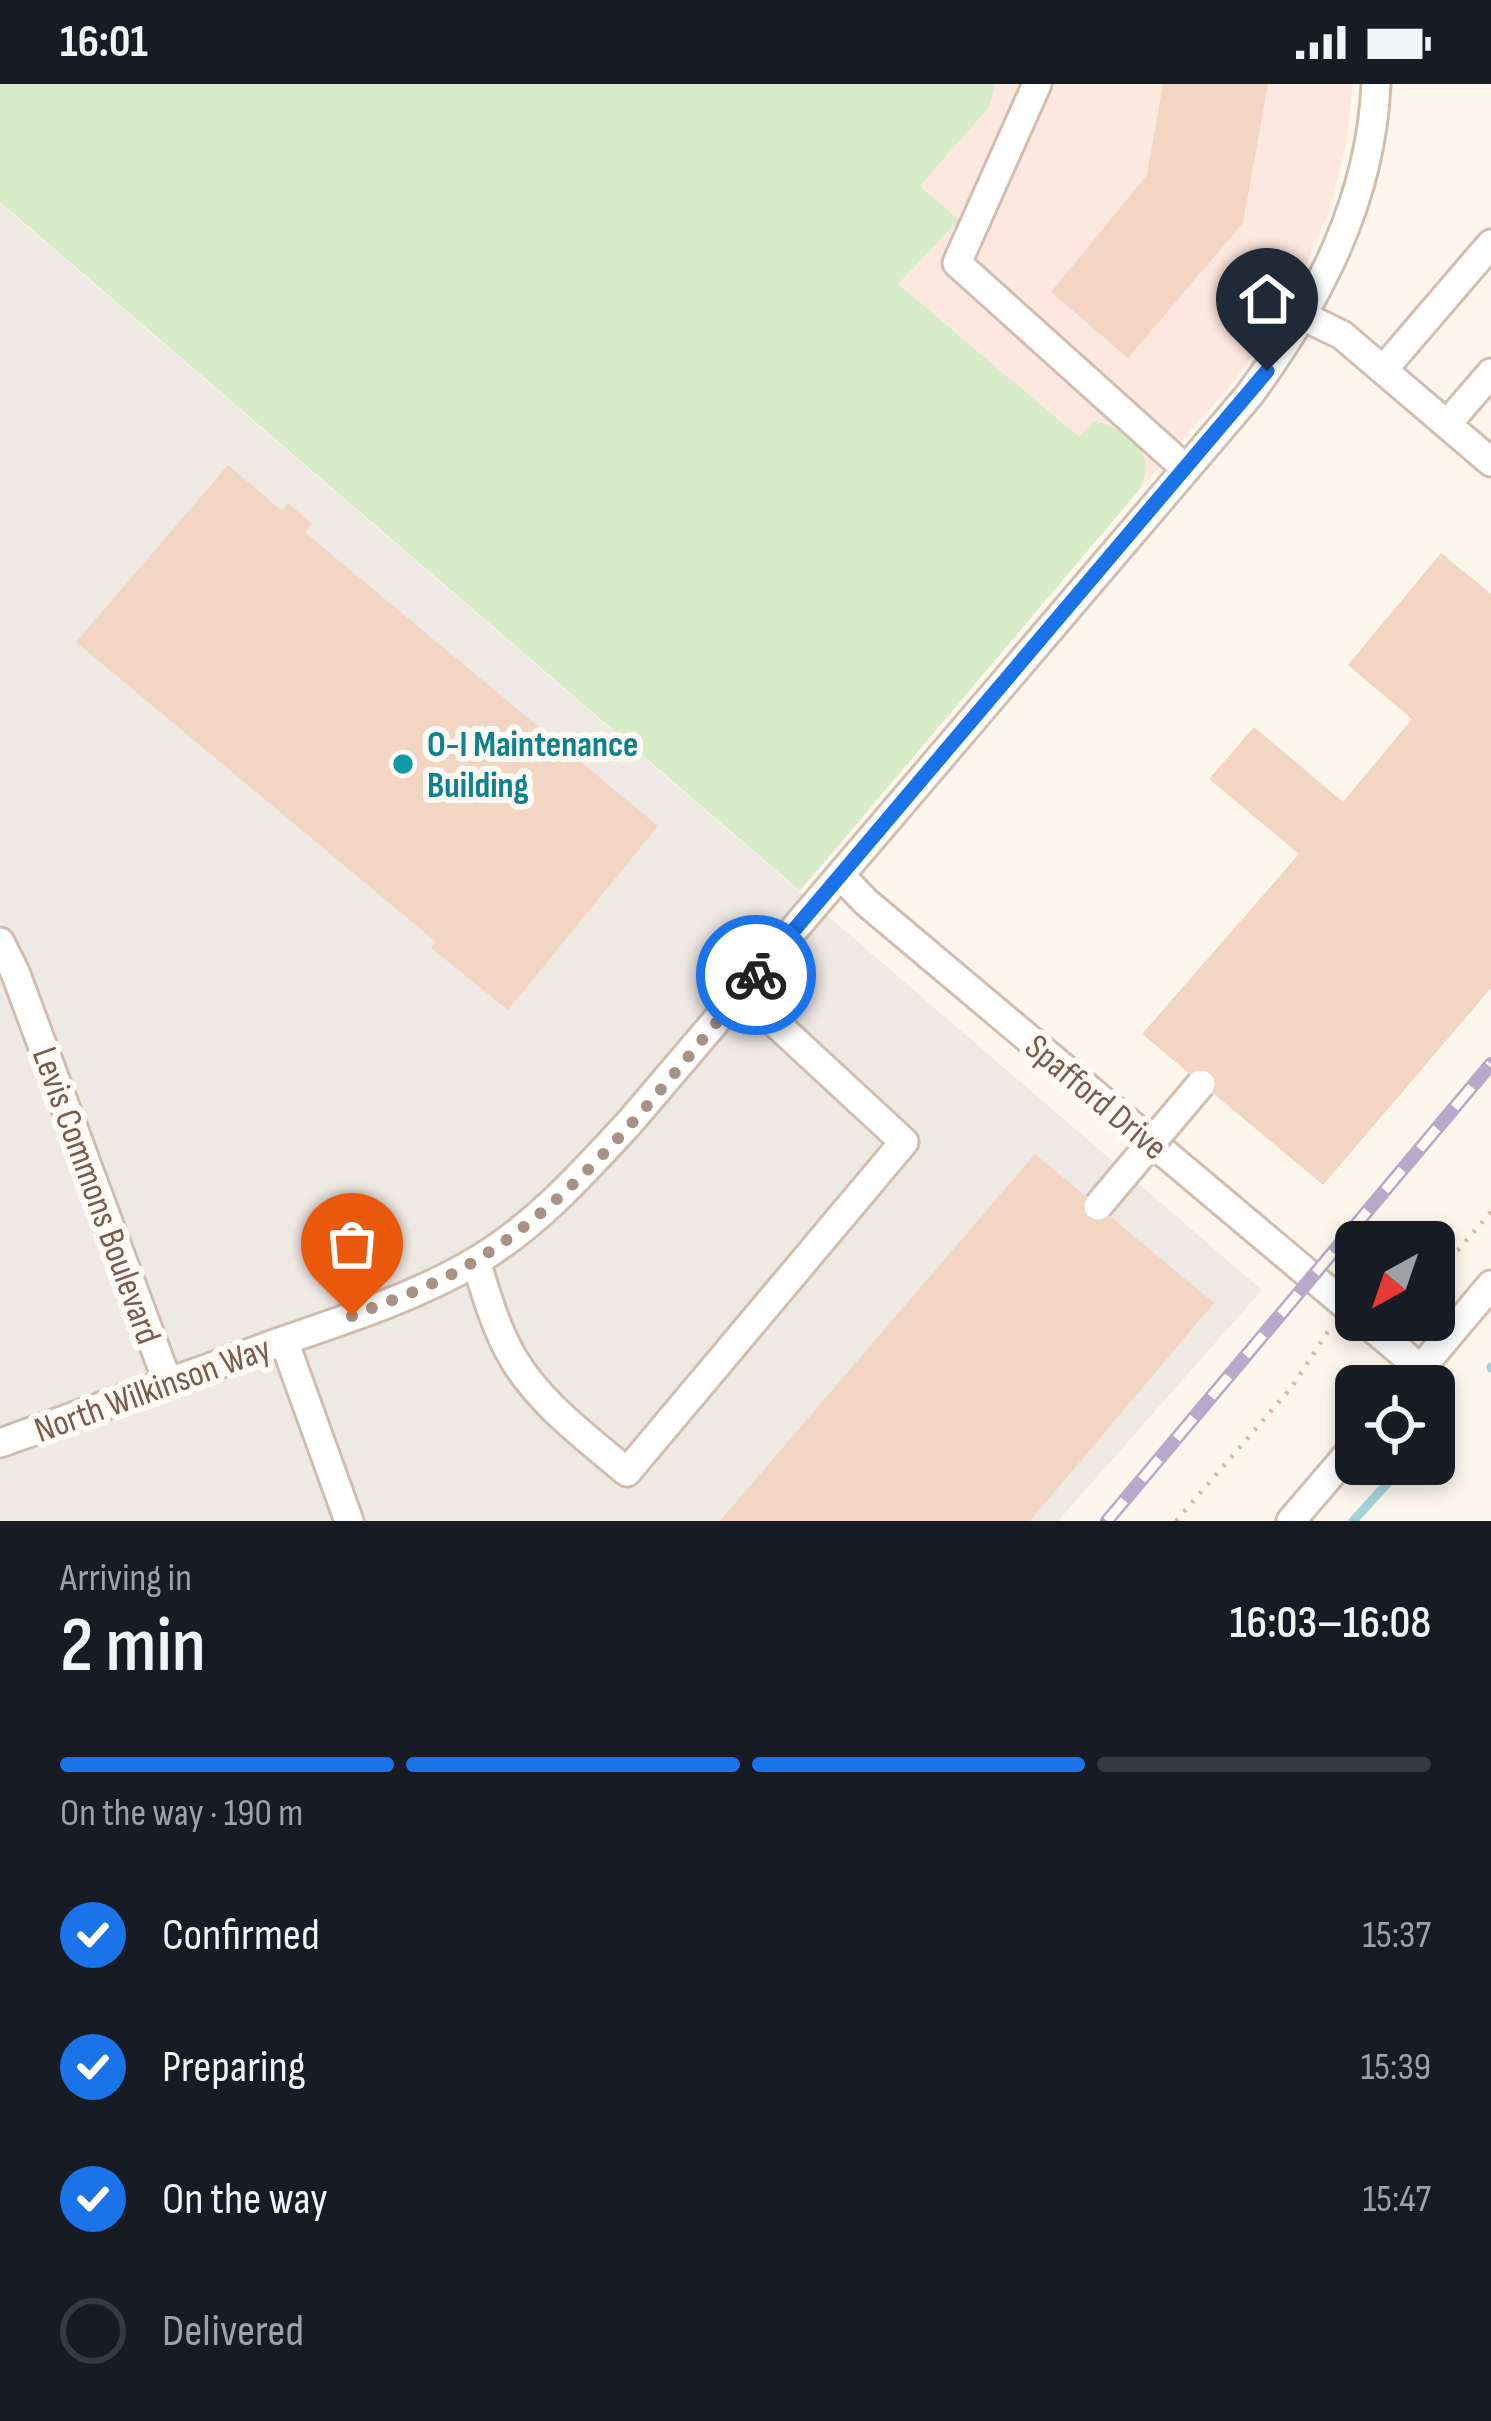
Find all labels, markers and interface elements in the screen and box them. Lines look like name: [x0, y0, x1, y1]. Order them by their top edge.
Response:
text: 16:01: [60, 15, 148, 70]
pin: [1216, 248, 1318, 371]
icon: home: [1234, 266, 1300, 332]
place label: O-I Maintenance Building: [427, 724, 638, 808]
marker: O-I Maintenance Building: [390, 751, 416, 777]
courier: [696, 915, 816, 1035]
icon: bike: [723, 942, 789, 1008]
street label: Spafford Drive: [1016, 1026, 1175, 1170]
street label: Levis Commons Boulevard: [22, 1042, 169, 1350]
pin: [301, 1193, 403, 1316]
icon: bag: [319, 1211, 385, 1277]
north arrow: [1335, 1221, 1455, 1341]
map controls: [1335, 1221, 1455, 1485]
street label: North Wilkinson Way: [29, 1328, 277, 1453]
button: locate: [1335, 1365, 1455, 1485]
text: Arriving in: [60, 1555, 192, 1602]
text: 16:03–16:08: [1230, 1596, 1431, 1651]
text: 2 min: [60, 1600, 206, 1693]
text: On the way · 190 m: [60, 1790, 303, 1837]
icon: check: [60, 1902, 126, 1968]
text: Confirmed: [162, 1908, 320, 1963]
text: 15:37: [1362, 1912, 1431, 1959]
icon: check: [60, 2034, 126, 2100]
text: Preparing: [162, 2040, 306, 2095]
text: 15:39: [1361, 2044, 1431, 2091]
icon: check: [60, 2166, 126, 2232]
text: On the way: [162, 2172, 328, 2227]
text: 15:47: [1363, 2176, 1431, 2223]
text: Delivered: [162, 2304, 304, 2359]

